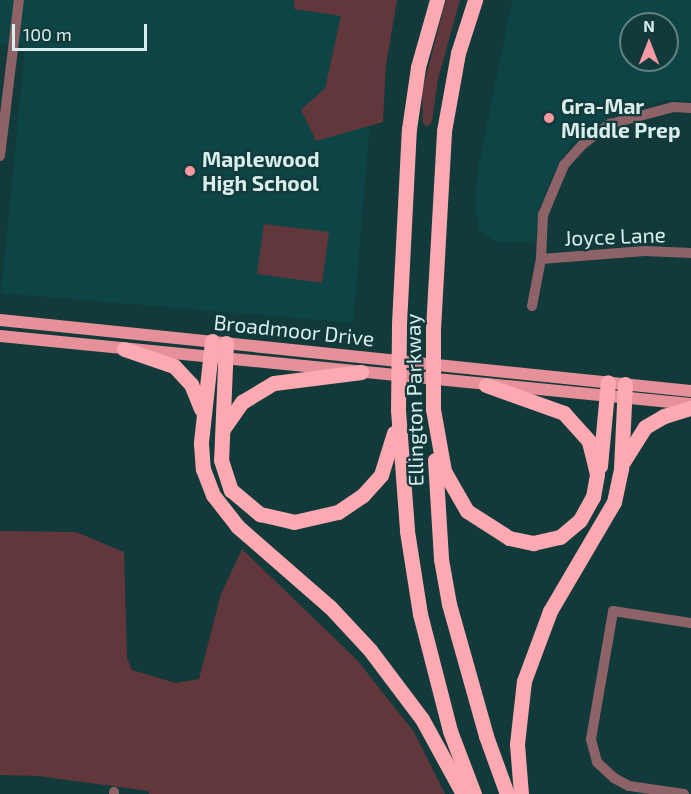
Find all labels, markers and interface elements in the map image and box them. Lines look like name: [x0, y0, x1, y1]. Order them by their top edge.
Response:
scale bar: [15, 12, 150, 50]
north arrow: [619, 12, 679, 72]
text: N: [643, 16, 655, 35]
text: 100 m: [23, 23, 72, 45]
place label: Gra-Mar Middle Prep: [561, 93, 681, 143]
marker: Gra-Mar Middle Prep: [542, 111, 556, 125]
place label: Maplewood High School: [202, 146, 320, 196]
marker: Maplewood High School: [183, 164, 197, 178]
street label: Joyce Lane: [564, 222, 666, 250]
street label: Broadmoor Drive: [212, 309, 376, 351]
street label: Ellington Parkway: [400, 313, 428, 487]

